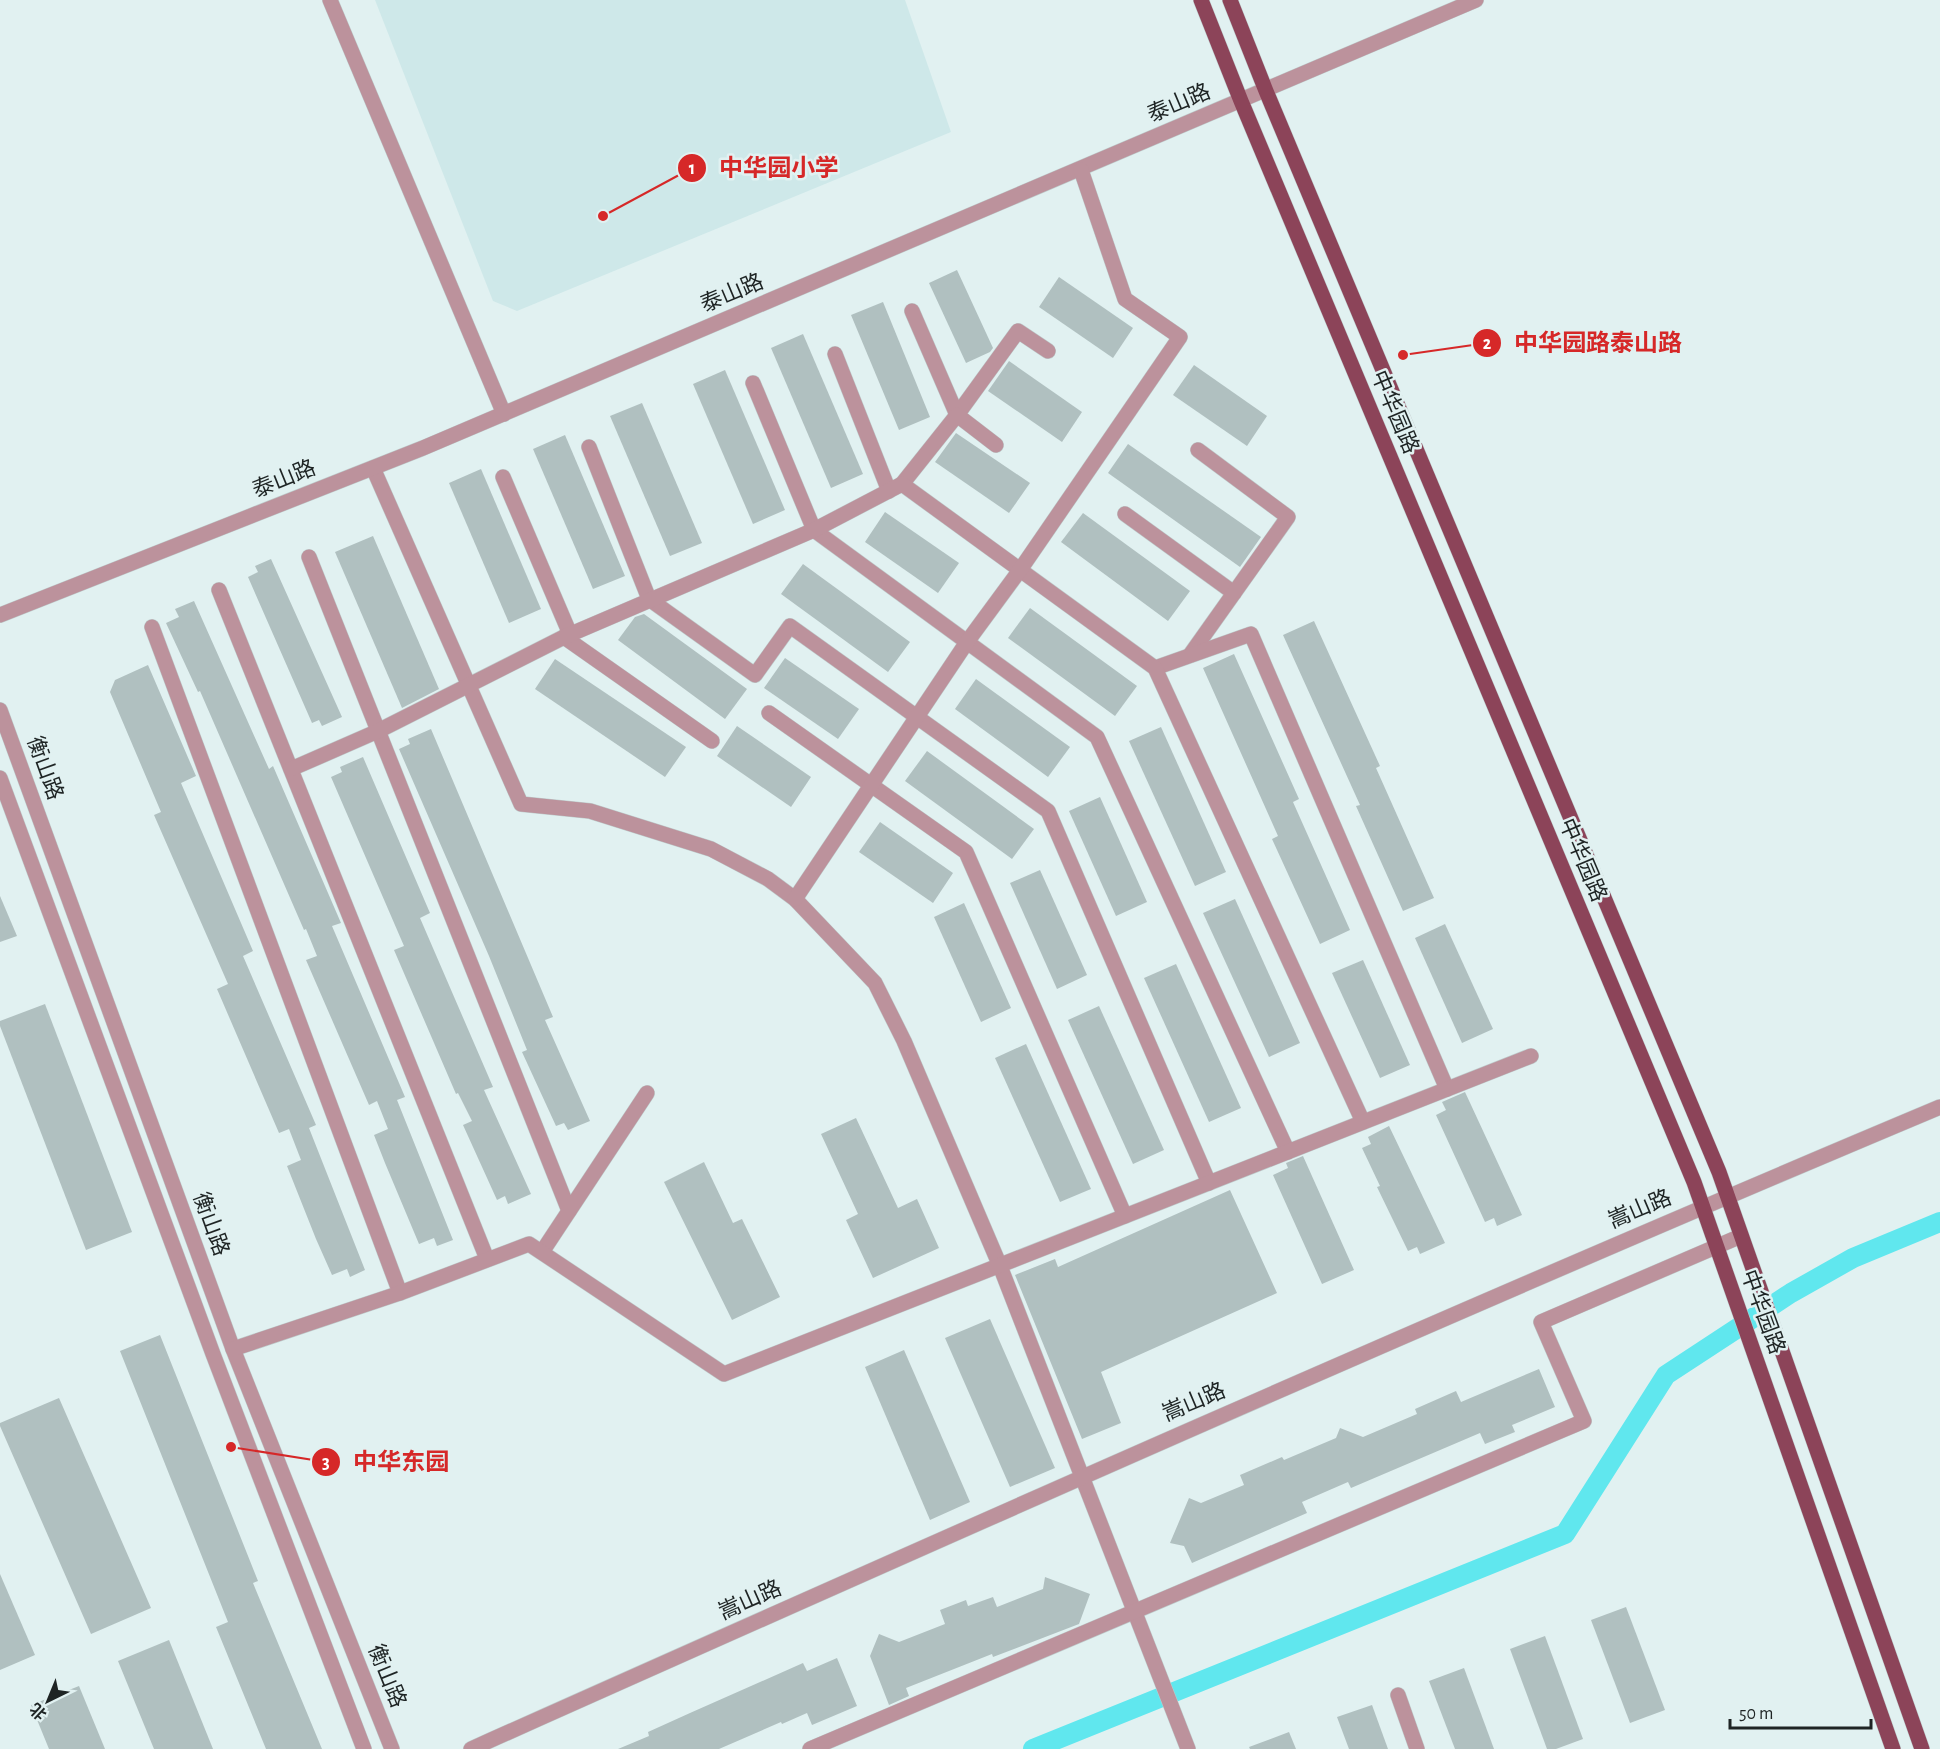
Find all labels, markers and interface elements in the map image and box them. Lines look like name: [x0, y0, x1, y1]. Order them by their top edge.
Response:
street label: 泰山路: [1144, 79, 1214, 126]
callout: 中华园小学: [677, 147, 851, 189]
text: 中华园小学: [719, 155, 839, 181]
text: 1: [689, 160, 695, 178]
street label: 泰山路: [697, 269, 767, 316]
callout: 中华园路泰山路: [1472, 322, 1694, 364]
text: 中华园路泰山路: [1514, 330, 1682, 356]
text: 2: [1483, 335, 1492, 353]
street label: 中华园路: [1368, 367, 1423, 457]
street label: 泰山路: [249, 456, 319, 502]
street label: 衡山路: [23, 733, 68, 803]
street label: 中华园路: [1556, 815, 1611, 905]
street label: 嵩山路: [1605, 1185, 1675, 1232]
street label: 衡山路: [189, 1189, 234, 1259]
street label: 中华园路: [1738, 1267, 1789, 1357]
street label: 嵩山路: [1159, 1378, 1229, 1425]
callout: 中华东园: [311, 1441, 461, 1483]
text: 中华东园: [353, 1449, 449, 1475]
text: 3: [322, 1454, 330, 1472]
street label: 嵩山路: [715, 1576, 785, 1623]
street label: 衡山路: [364, 1641, 410, 1711]
north arrow: [18, 1671, 78, 1731]
scale bar: [1730, 1692, 1871, 1730]
text: 北: [26, 1700, 50, 1723]
text: 50 m: [1739, 1705, 1773, 1723]

